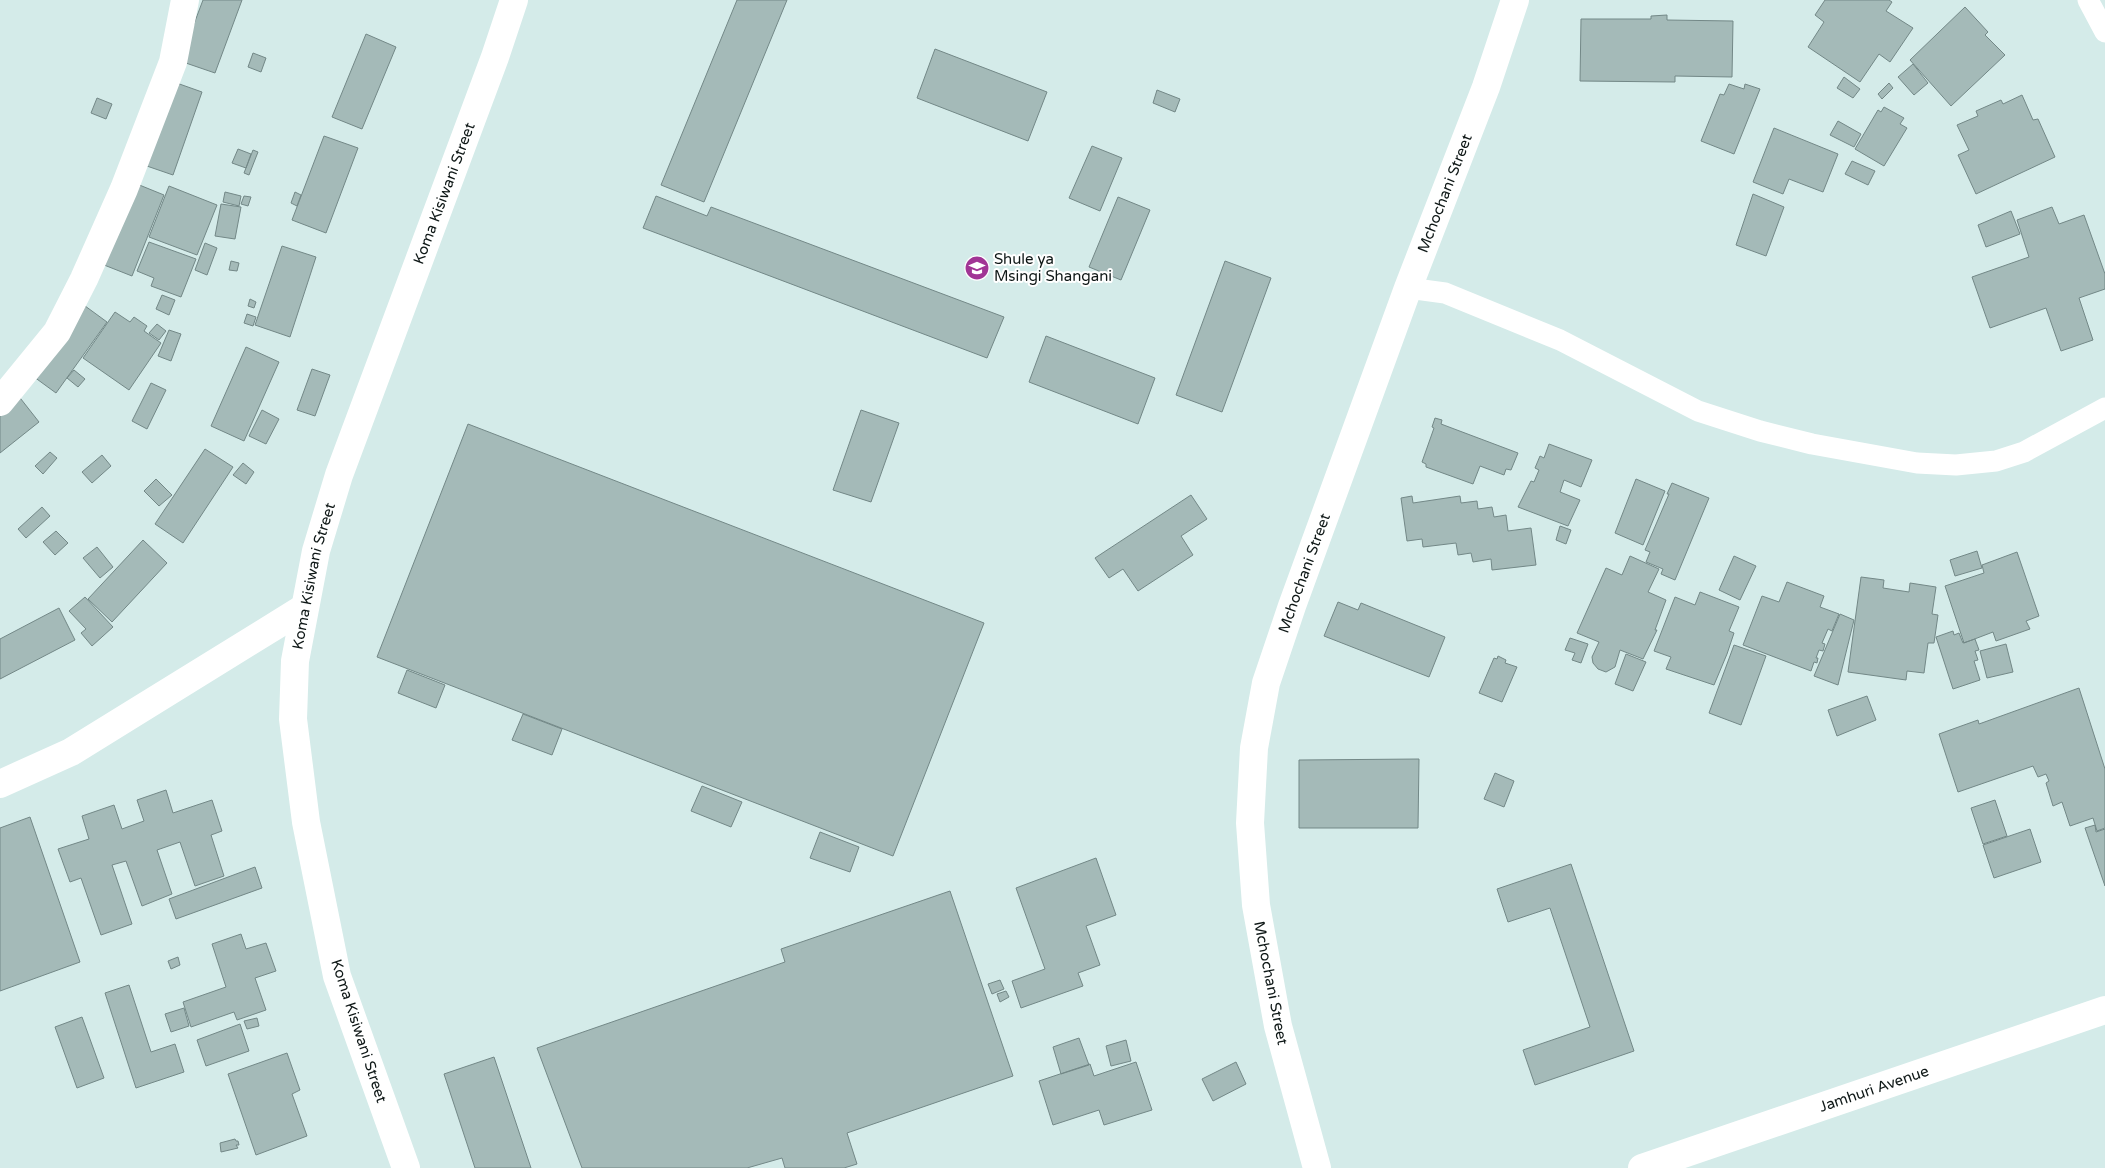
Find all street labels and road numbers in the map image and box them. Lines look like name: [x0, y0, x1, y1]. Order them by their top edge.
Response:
street label: Koma Kisiwani Street: [409, 120, 479, 267]
street label: Mchochani Street: [1414, 131, 1476, 255]
street label: Koma Kisiwani Street: [288, 500, 339, 651]
street label: Mchochani Street: [1275, 511, 1334, 635]
street label: Mchochani Street: [1250, 920, 1292, 1047]
street label: Koma Kisiwani Street: [327, 957, 391, 1105]
street label: Jamhuri Avenue: [1817, 1062, 1931, 1116]

